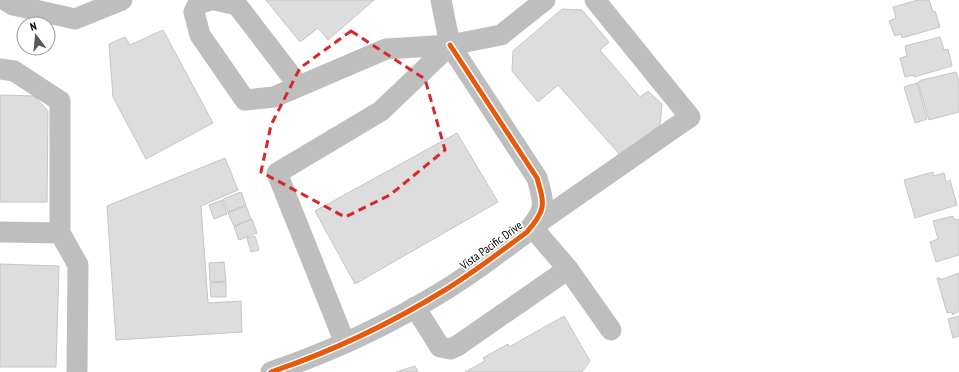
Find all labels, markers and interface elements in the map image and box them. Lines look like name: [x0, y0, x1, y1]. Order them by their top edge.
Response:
north arrow: [16, 16, 56, 56]
text: N: [28, 19, 38, 34]
street label: Vista Pacific Drive: [456, 217, 525, 273]

